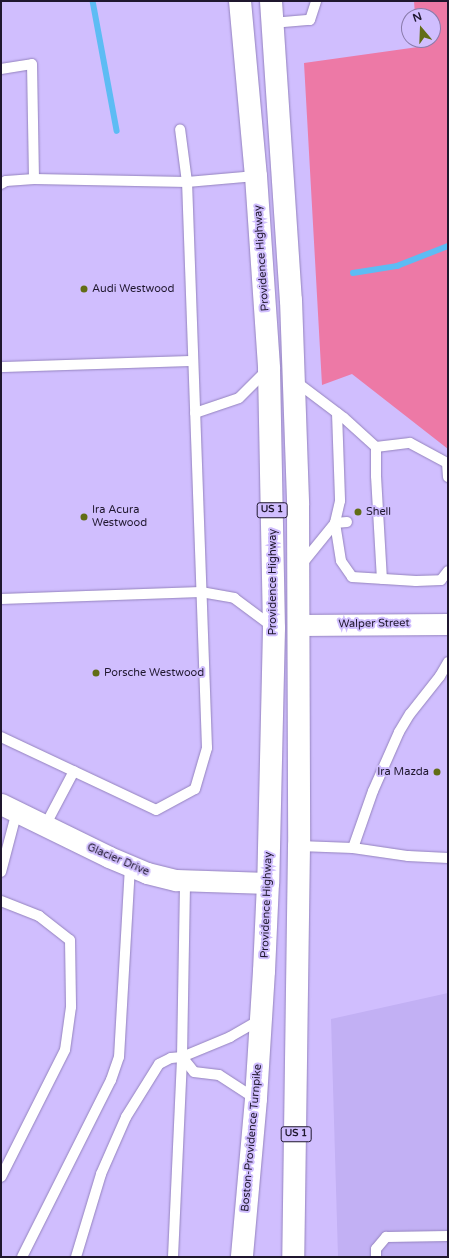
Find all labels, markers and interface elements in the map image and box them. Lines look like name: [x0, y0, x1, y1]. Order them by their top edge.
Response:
north arrow: [401, 8, 441, 48]
text: N: [411, 10, 424, 25]
street label: Providence Highway: [252, 204, 272, 312]
place label: Audi Westwood: [92, 282, 174, 296]
marker: Audi Westwood: [79, 284, 89, 294]
road number: US 1: [256, 502, 288, 518]
place label: Ira Acura Westwood: [92, 504, 147, 530]
place label: Shell: [366, 505, 391, 519]
marker: Shell: [353, 507, 363, 517]
marker: Ira Acura Westwood: [79, 512, 89, 522]
street label: Providence Highway: [266, 529, 280, 635]
street label: Walper Street: [338, 617, 410, 631]
place label: Porsche Westwood: [104, 666, 204, 680]
marker: Porsche Westwood: [91, 668, 101, 678]
place label: Ira Mazda: [377, 765, 429, 779]
marker: Ira Mazda: [432, 767, 442, 777]
street label: Glacier Drive: [85, 841, 151, 879]
street label: Providence Highway: [259, 852, 275, 958]
street label: Boston-Providence Turnpike: [239, 1064, 265, 1212]
road number: US 1: [280, 1126, 312, 1142]

